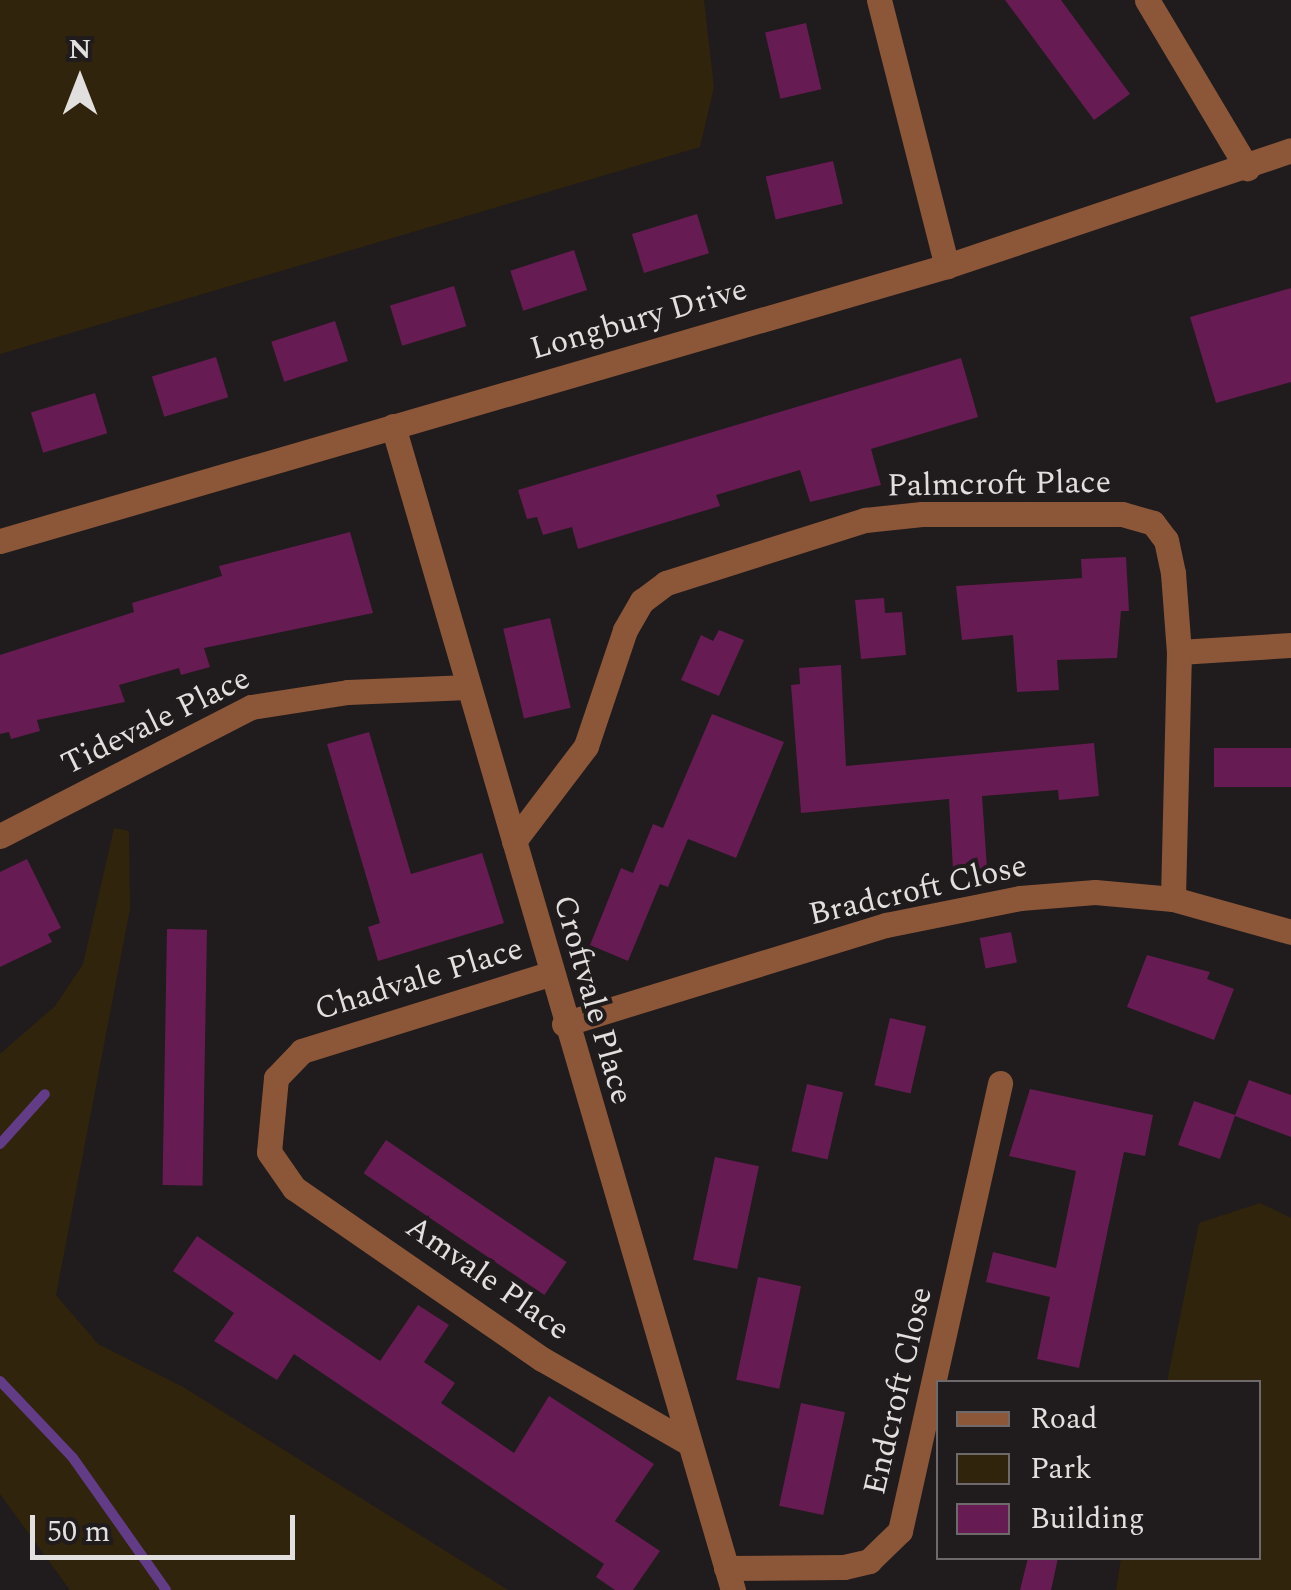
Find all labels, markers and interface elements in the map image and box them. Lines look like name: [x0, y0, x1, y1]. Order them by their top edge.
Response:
text: N: [69, 28, 91, 71]
north arrow: [30, 30, 130, 130]
street label: Longbury Drive: [526, 271, 752, 369]
street label: Palmcroft Place: [887, 464, 1111, 506]
street label: Tidevale Place: [55, 660, 257, 784]
street label: Bradcroft Close: [805, 847, 1031, 935]
street label: Croftvale Place: [544, 891, 640, 1109]
street label: Chadvale Place: [310, 930, 528, 1030]
street label: Amvale Place: [398, 1208, 576, 1350]
street label: Endcroft Close: [856, 1283, 942, 1499]
legend: [936, 1380, 1261, 1560]
text: Road: [1030, 1396, 1098, 1442]
text: Park: [1030, 1446, 1092, 1492]
scale bar: [35, 1495, 300, 1557]
text: Building: [1030, 1496, 1145, 1542]
text: 50 m: [47, 1509, 110, 1555]

